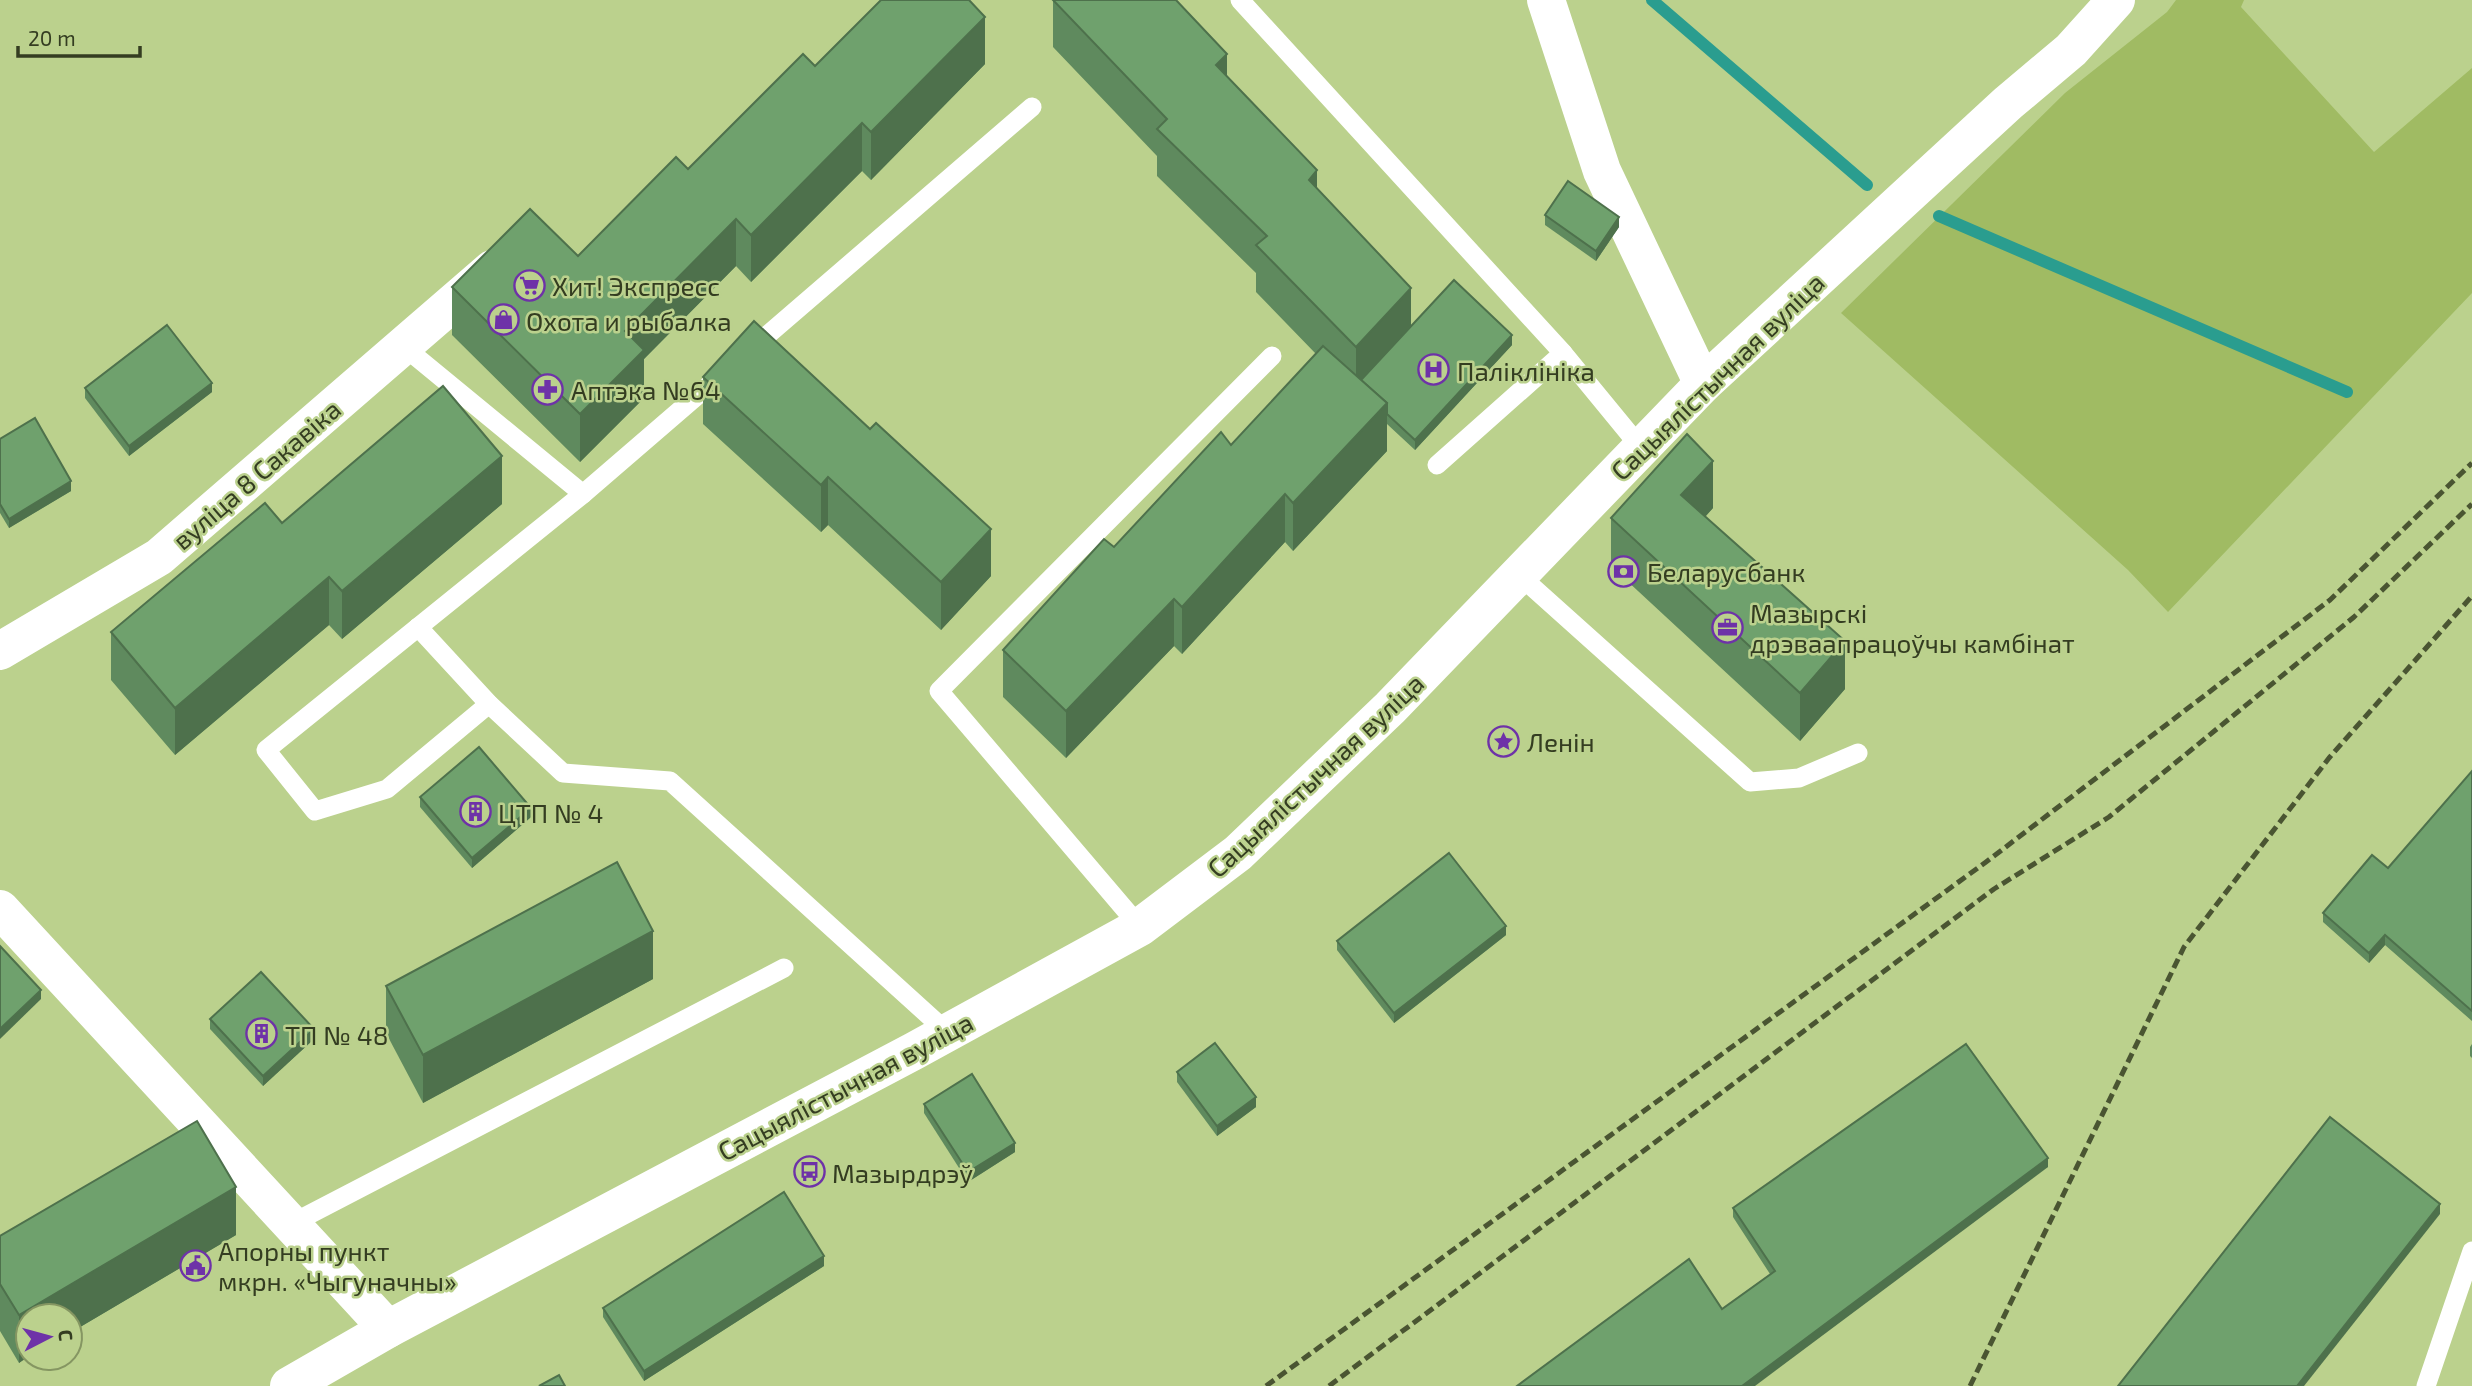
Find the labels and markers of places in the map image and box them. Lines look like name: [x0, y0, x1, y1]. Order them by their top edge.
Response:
supermarket icon: Хит! Экспресс: [512, 268, 546, 302]
place label: Хит! Экспресс: [552, 270, 720, 301]
shop icon: Охота и рыбалка: [486, 303, 520, 337]
place label: Охота и рыбалка: [526, 305, 732, 336]
hospital icon: Паліклініка: [1417, 353, 1451, 387]
place label: Паліклініка: [1457, 355, 1595, 386]
pharmacy icon: Аптэка №64: [531, 372, 565, 406]
place label: Аптэка №64: [571, 374, 721, 405]
bank icon: Беларусбанк: [1607, 554, 1641, 588]
place label: Беларусбанк: [1647, 556, 1805, 588]
place label: Мазырскі дрэваапрацоўчы камбінат: [1750, 597, 2075, 659]
office icon: Мазырскі дрэваапрацоўчы камбінат: [1710, 610, 1744, 644]
place icon: Ленін: [1487, 724, 1521, 758]
place label: Ленін: [1527, 726, 1595, 757]
building icon: ЦТП № 4: [458, 795, 492, 829]
place label: ЦТП № 4: [498, 797, 604, 828]
building icon: ТП № 48: [245, 1017, 279, 1051]
place label: ТП № 48: [285, 1019, 389, 1050]
bus stop icon: Мазырдрэў: [792, 1155, 826, 1189]
place label: Мазырдрэў: [832, 1157, 973, 1189]
place label: Апорны пункт мкрн. «Чыгуначны»: [218, 1235, 457, 1297]
public building icon: Апорны пункт мкрн. «Чыгуначны»: [178, 1248, 212, 1282]

